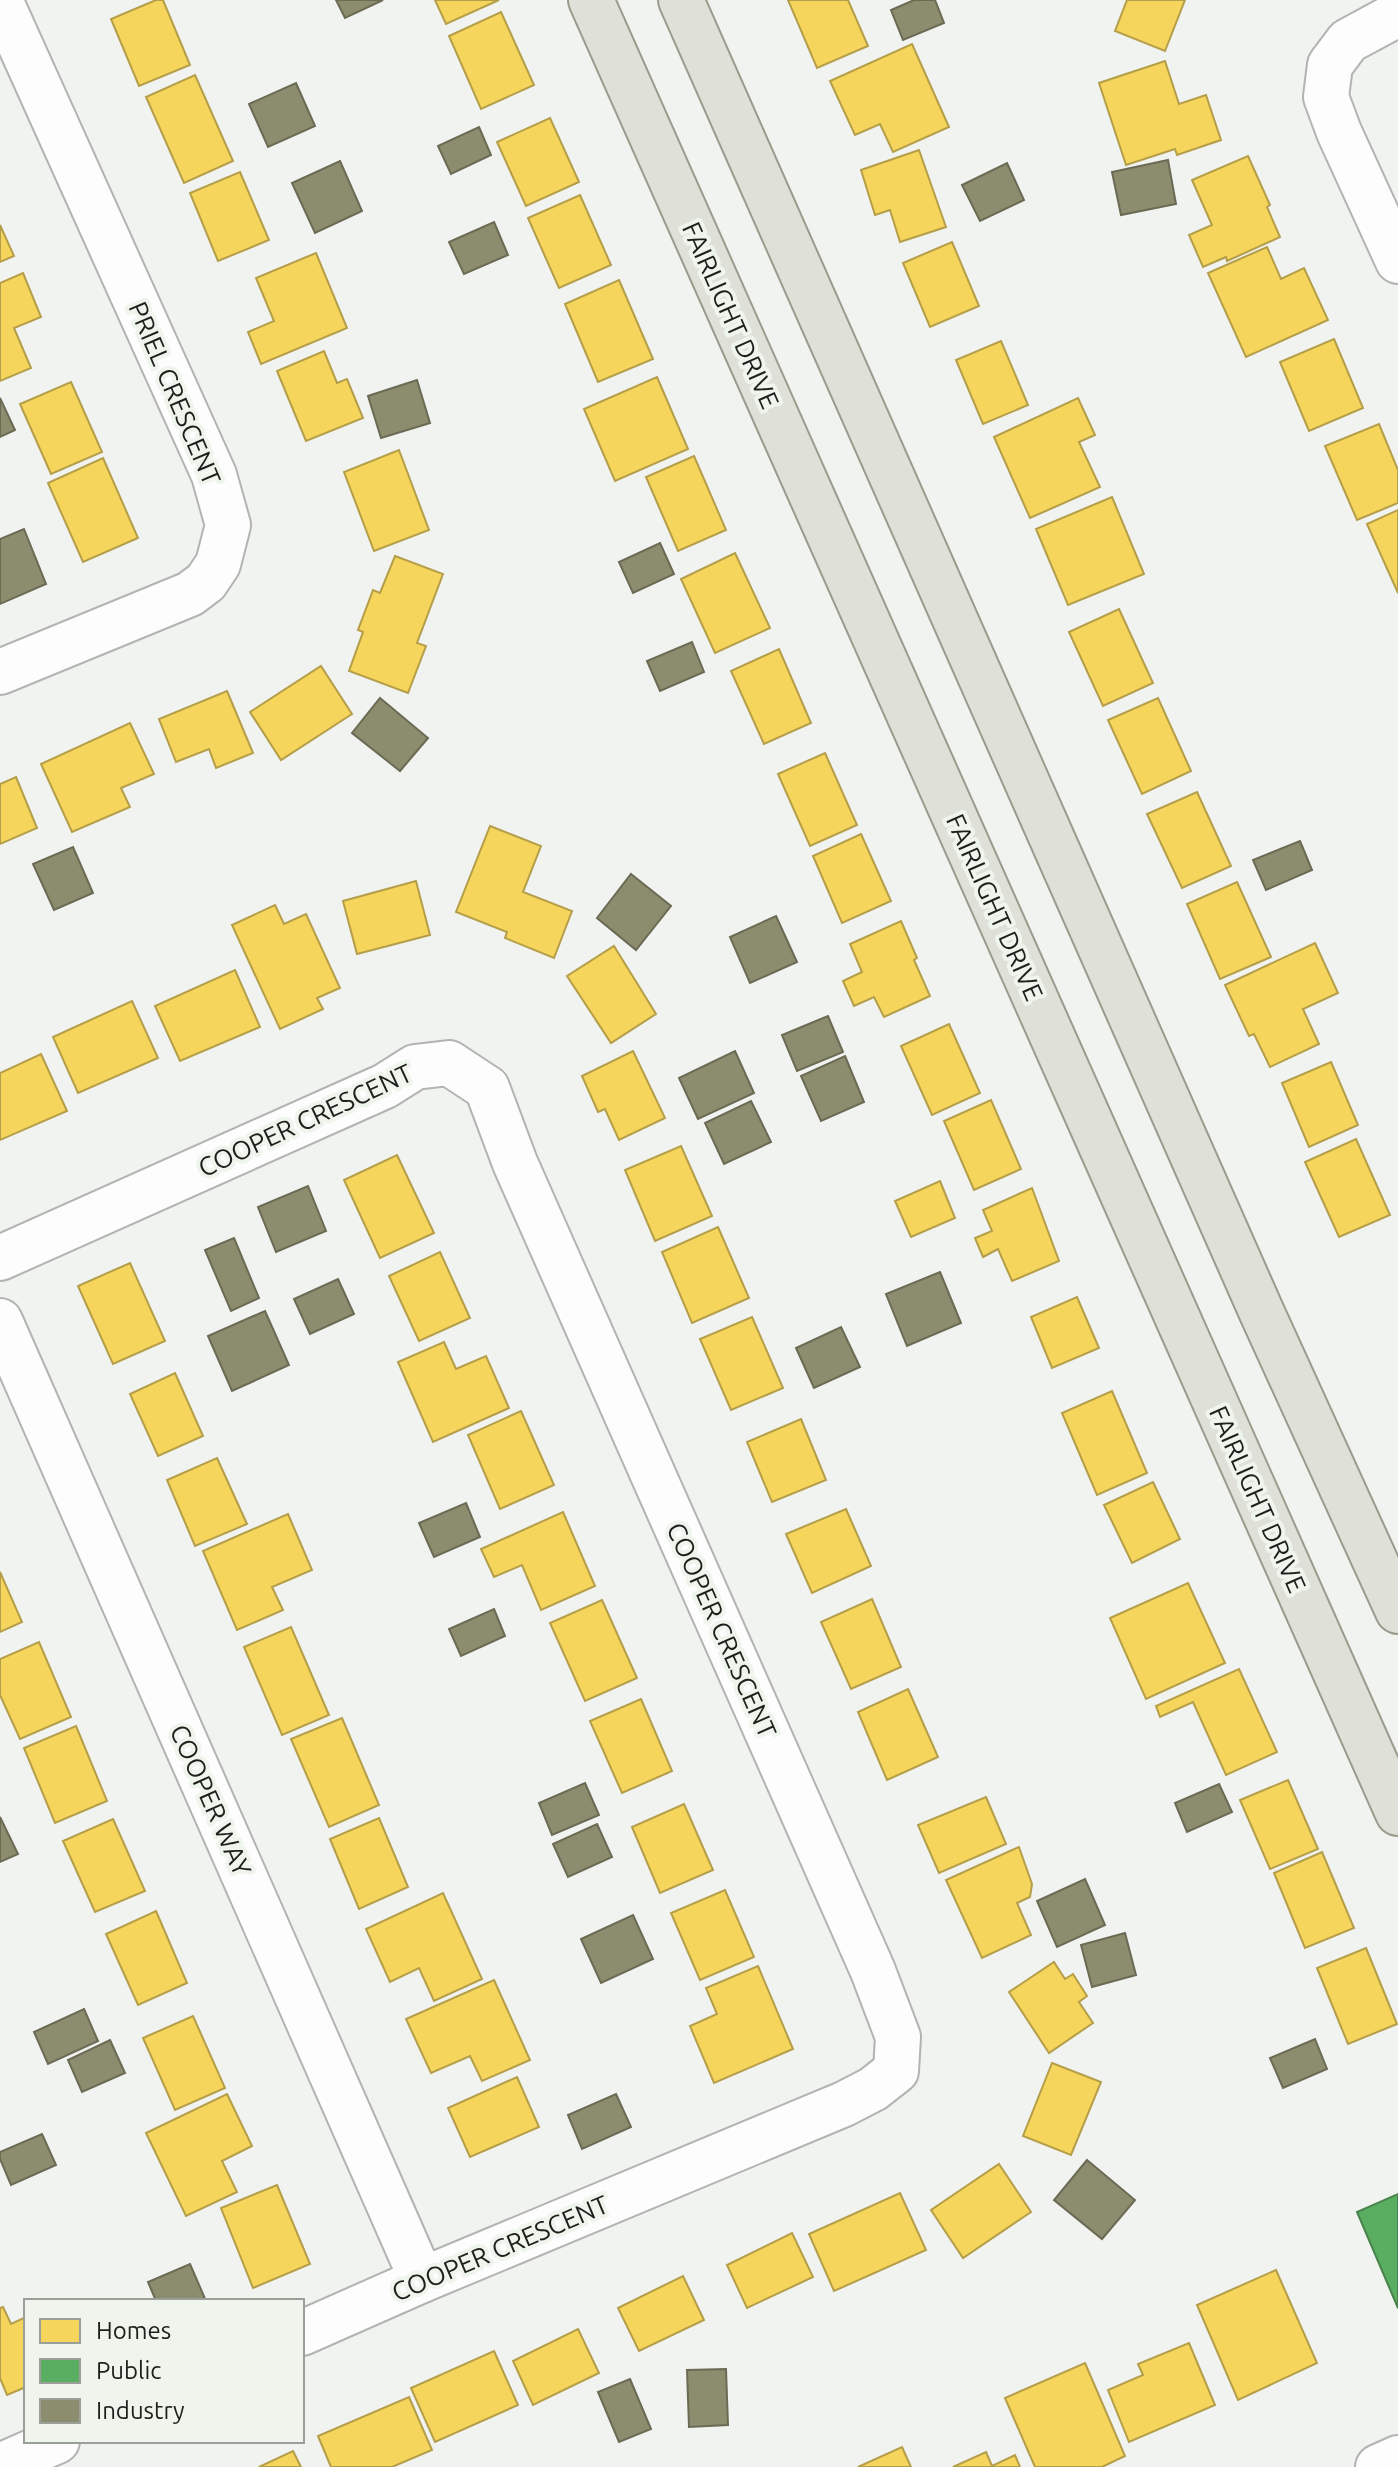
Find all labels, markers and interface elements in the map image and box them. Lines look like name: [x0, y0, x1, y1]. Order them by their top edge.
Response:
street label: FAIRLIGHT DRIVE: [677, 218, 785, 412]
street label: PRIEL CRESCENT: [123, 297, 227, 489]
street label: FAIRLIGHT DRIVE: [941, 810, 1049, 1004]
street label: COOPER CRESCENT: [194, 1058, 416, 1182]
street label: FAIRLIGHT DRIVE: [1204, 1402, 1312, 1596]
street label: COOPER CRESCENT: [662, 1518, 782, 1742]
street label: COOPER WAY: [165, 1720, 257, 1880]
street label: COOPER CRESCENT: [387, 2189, 613, 2307]
legend: [24, 2299, 304, 2443]
text: Homes: [96, 2317, 171, 2344]
text: Public: [96, 2357, 161, 2384]
text: Industry: [96, 2397, 185, 2424]

